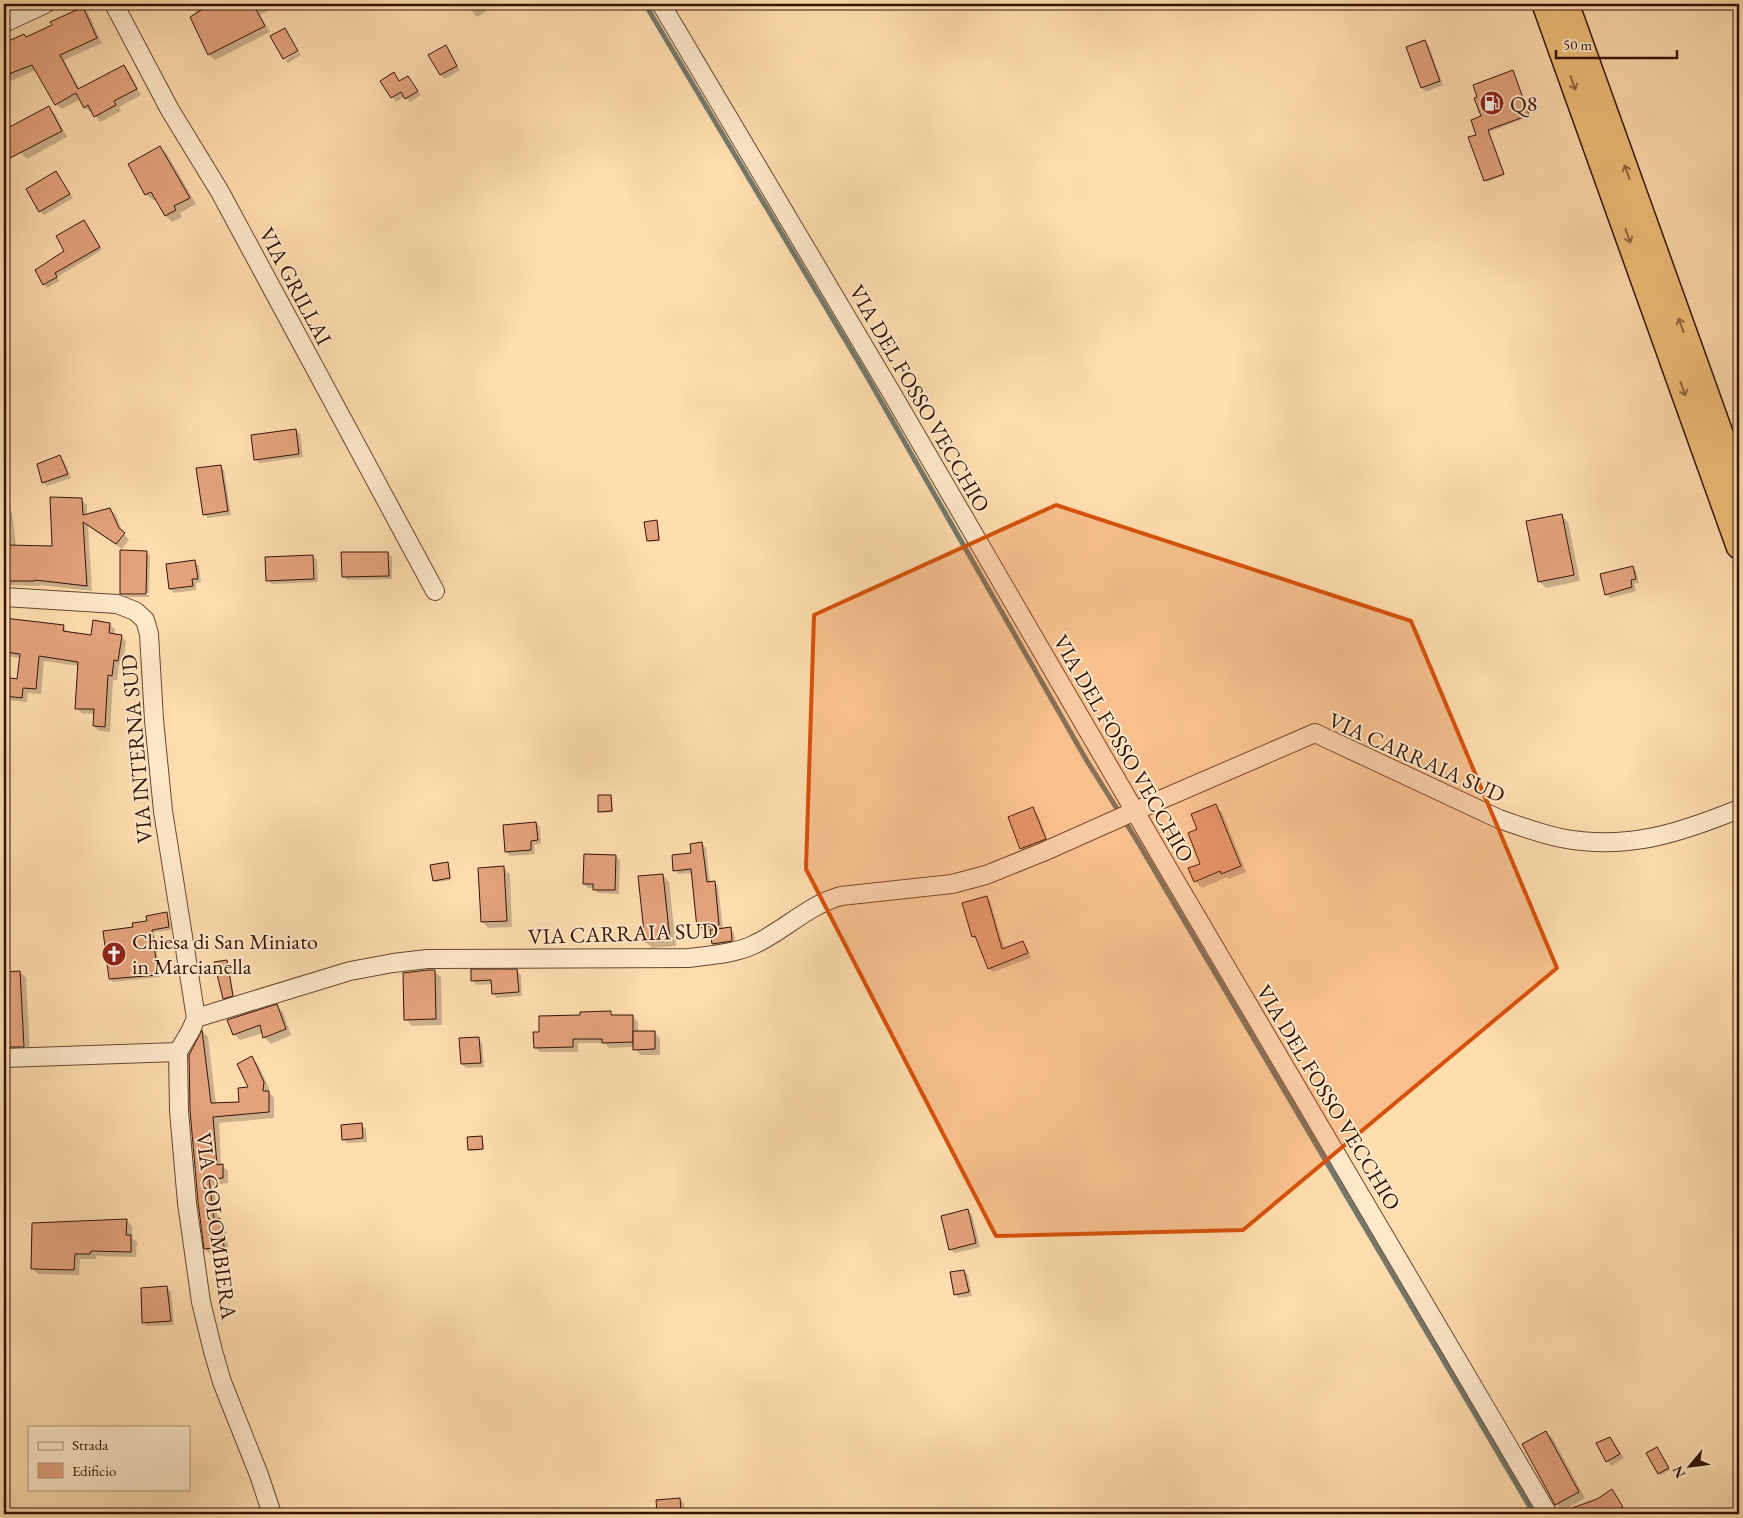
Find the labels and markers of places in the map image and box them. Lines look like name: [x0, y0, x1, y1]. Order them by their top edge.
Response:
place label: Q8: [1510, 89, 1537, 118]
fuel station icon: Q8: [1479, 90, 1505, 116]
place label: Chiesa di San Miniato in Marcianella: [132, 927, 318, 981]
church icon: Chiesa di San Miniato in Marcianella: [101, 941, 127, 967]

